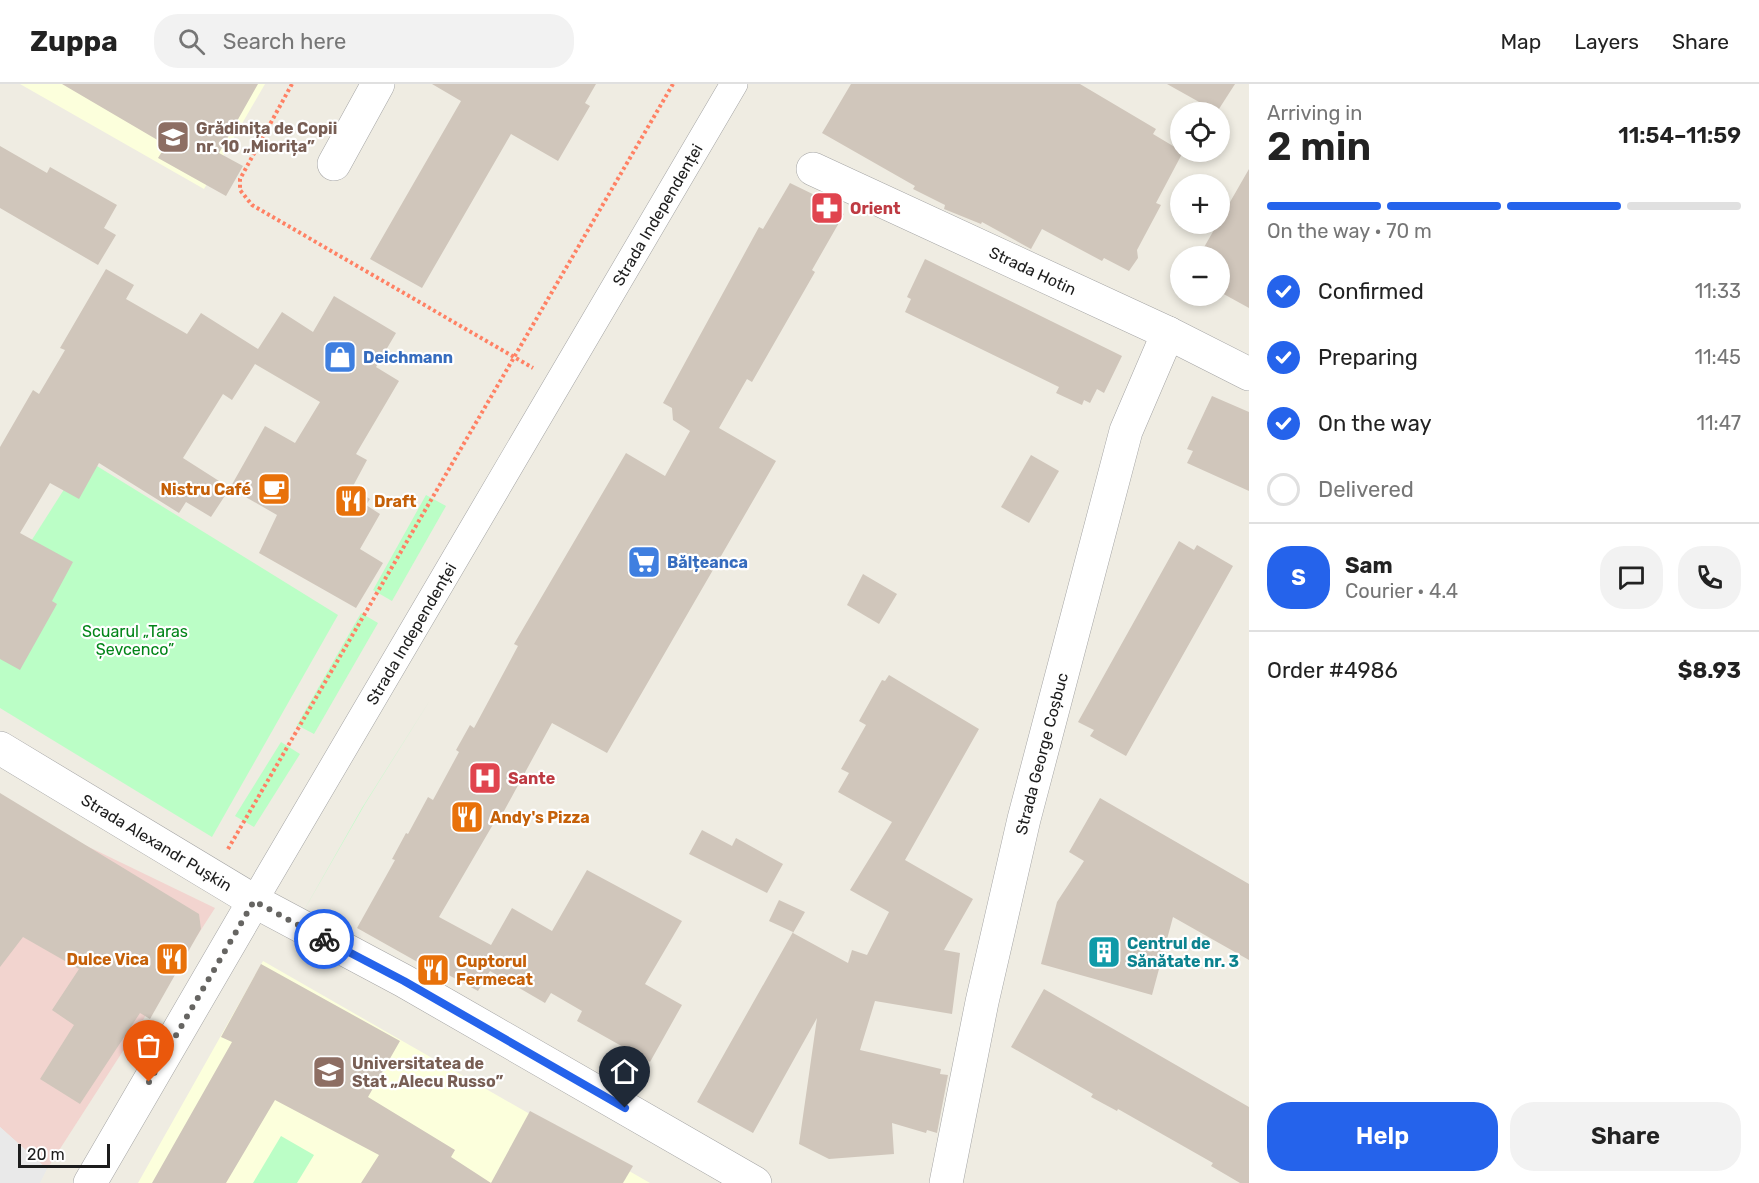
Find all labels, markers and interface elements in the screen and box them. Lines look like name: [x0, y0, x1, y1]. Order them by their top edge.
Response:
search box: [154, 14, 574, 68]
text: Zuppa: [30, 25, 118, 58]
icon: search: [175, 25, 208, 58]
text: Search here: [223, 28, 346, 55]
text: Map: [1500, 29, 1541, 54]
text: Layers: [1574, 29, 1639, 54]
text: Share: [1672, 29, 1729, 54]
text: Arriving in: [1267, 101, 1362, 125]
map controls: [1170, 102, 1230, 306]
button: locate: [1170, 102, 1230, 162]
school or university icon: Grădinița de Copii nr. 10 „Miorița”: [155, 119, 191, 155]
place label: Grădinița de Copii nr. 10 „Miorița”: [196, 119, 337, 156]
text: 11:54–11:59: [1618, 122, 1741, 149]
text: 2 min: [1267, 124, 1371, 170]
street label: Strada Independenței: [608, 140, 706, 289]
button: +: [1170, 174, 1230, 234]
pharmacy icon: Orient: [809, 190, 845, 226]
place label: Orient: [850, 199, 901, 218]
text: On the way · 70 m: [1267, 219, 1432, 243]
street label: Strada Hotin: [986, 242, 1079, 299]
button: −: [1170, 246, 1230, 306]
icon: check: [1267, 275, 1300, 308]
text: Confirmed: [1318, 278, 1424, 305]
text: 11:33: [1695, 279, 1741, 303]
shop icon: Deichmann: [322, 339, 358, 375]
icon: check: [1267, 341, 1300, 374]
text: Preparing: [1318, 344, 1418, 371]
text: 11:45: [1694, 345, 1741, 369]
place label: Deichmann: [363, 348, 453, 367]
icon: check: [1267, 407, 1300, 440]
text: On the way: [1318, 410, 1432, 437]
text: 11:47: [1696, 411, 1741, 435]
cafe icon: Nistru Café: [256, 471, 292, 507]
text: Delivered: [1318, 476, 1414, 503]
place label: Nistru Café: [161, 480, 251, 499]
restaurant icon: Draft: [333, 483, 369, 519]
place label: Draft: [374, 492, 417, 511]
supermarket icon: Bălțeanca: [626, 544, 662, 580]
button: chat: [1600, 546, 1663, 609]
button: phone: [1678, 546, 1741, 609]
text: Sam: [1345, 552, 1393, 579]
place label: Bălțeanca: [667, 553, 748, 572]
street label: Strada Independenței: [362, 559, 460, 708]
text: S: [1291, 564, 1306, 591]
text: Courier · 4.4: [1345, 579, 1458, 603]
park label: Scuarul „Taras Șevcenco”: [82, 622, 188, 659]
text: Order #4986: [1267, 657, 1398, 684]
text: $8.93: [1678, 657, 1741, 684]
street label: Strada George Coșbuc: [1011, 670, 1072, 836]
hospital icon: Sante: [467, 760, 503, 796]
place label: Sante: [508, 769, 555, 788]
street label: Strada Alexandr Pușkin: [78, 790, 236, 895]
restaurant icon: Andy's Pizza: [449, 799, 485, 835]
place label: Andy's Pizza: [490, 808, 590, 827]
courier: [294, 909, 354, 969]
icon: bike: [308, 923, 341, 956]
building icon: Centrul de Sănătate nr. 3: [1086, 934, 1122, 970]
place label: Centrul de Sănătate nr. 3: [1127, 934, 1239, 971]
restaurant icon: Dulce Vica: [154, 941, 190, 977]
place label: Dulce Vica: [66, 950, 149, 969]
restaurant icon: Cuptorul Fermecat: [415, 952, 451, 988]
place label: Cuptorul Fermecat: [456, 952, 533, 989]
pin: [123, 1020, 174, 1082]
icon: bag: [132, 1029, 165, 1062]
pin: [599, 1046, 650, 1108]
school or university icon: Universitatea de Stat „Alecu Russo”: [311, 1054, 347, 1090]
place label: Universitatea de Stat „Alecu Russo”: [352, 1054, 503, 1091]
icon: home: [608, 1055, 641, 1088]
button: Help: [1267, 1102, 1498, 1171]
button: Share: [1510, 1102, 1741, 1171]
scale bar: [18, 1141, 110, 1168]
text: 20 m: [27, 1145, 65, 1164]

